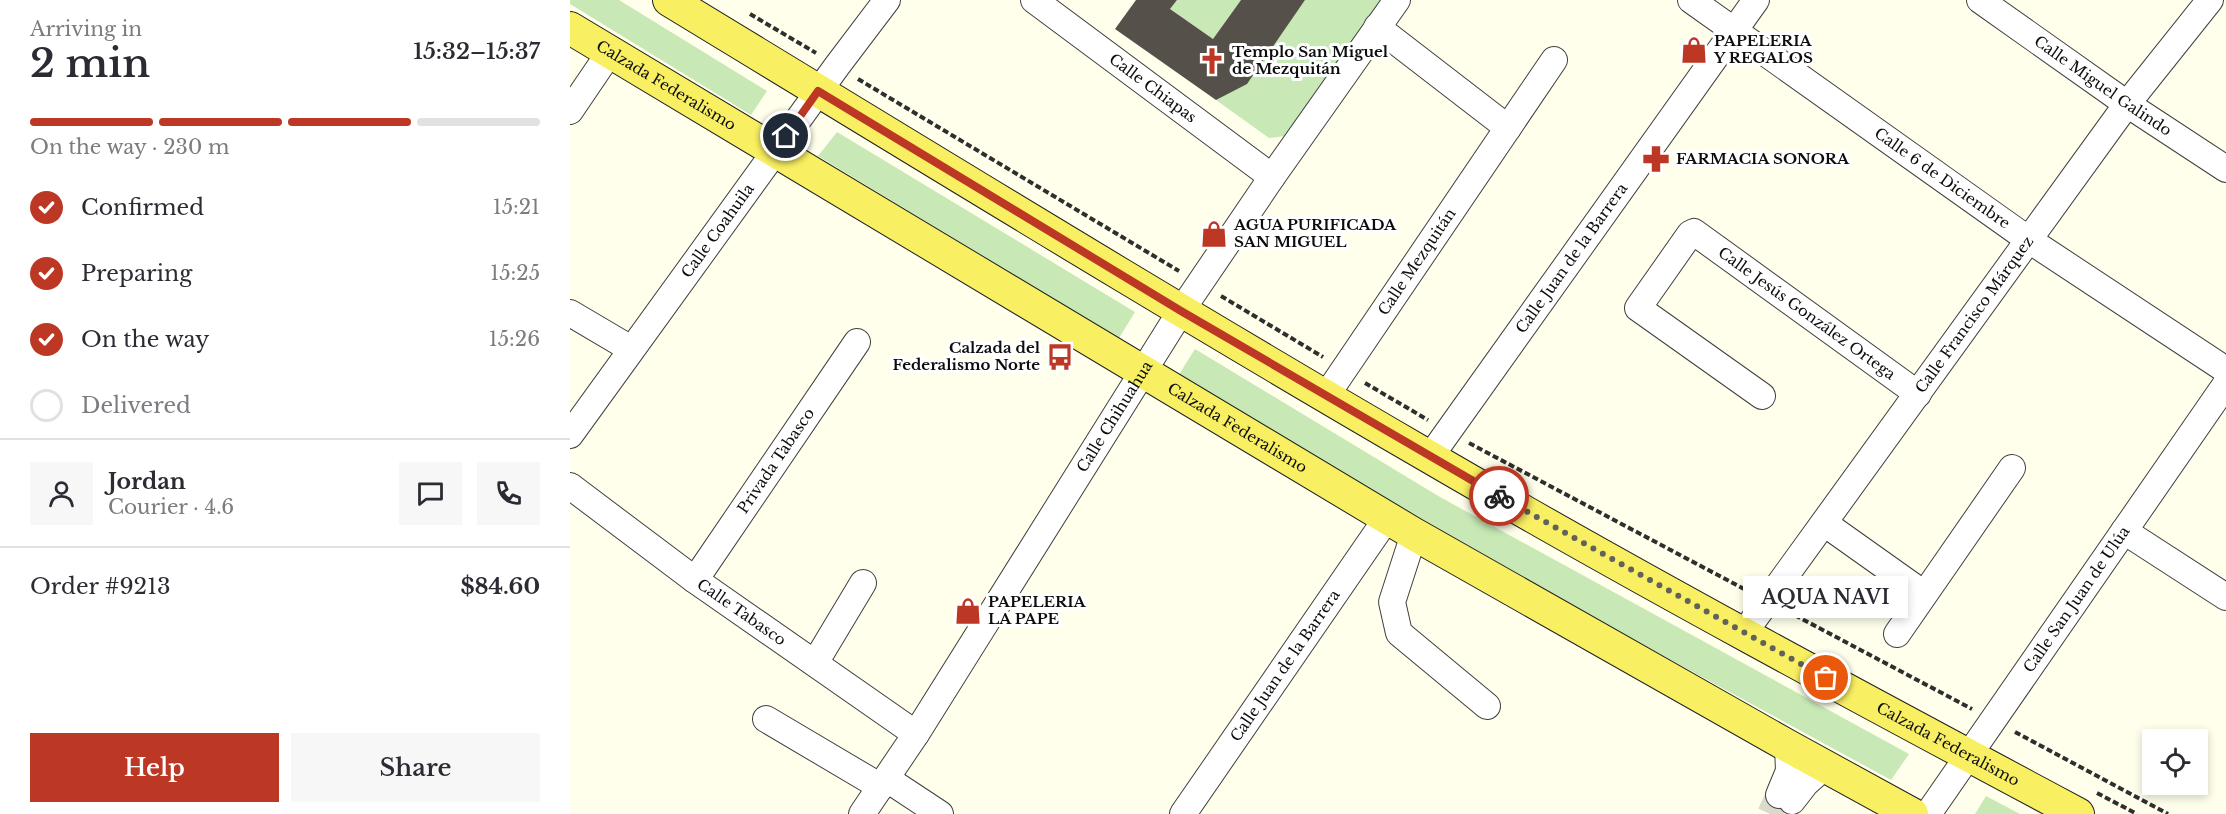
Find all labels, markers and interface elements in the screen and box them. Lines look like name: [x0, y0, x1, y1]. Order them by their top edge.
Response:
text: Arriving in: [30, 17, 142, 41]
place label: PAPELERIA Y REGALOS: [1713, 31, 1813, 67]
street label: Calle Miguel Galindo: [2031, 31, 2176, 140]
shop icon: PAPELERIA Y REGALOS: [1679, 35, 1709, 65]
street label: Calzada Federalismo: [593, 36, 740, 134]
text: 15:32–15:37: [413, 38, 540, 65]
text: 2 min: [30, 39, 150, 88]
place label: Templo San Miguel de Mezquitán: [1232, 42, 1389, 78]
church icon: Templo San Miguel de Mezquitán: [1197, 46, 1227, 76]
street label: Calle Chiapas: [1106, 49, 1201, 127]
pin: [760, 110, 811, 161]
icon: home: [769, 119, 802, 152]
street label: Calle 6 de Diciembre: [1871, 123, 2014, 232]
text: On the way · 230 m: [30, 135, 229, 159]
pharmacy icon: FARMACIA SONORA: [1641, 144, 1671, 174]
place label: FARMACIA SONORA: [1676, 149, 1850, 168]
street label: Calle Coahuila: [677, 179, 758, 281]
street label: Calle Juan de la Barrera: [1511, 179, 1632, 337]
icon: check: [30, 191, 63, 224]
text: Confirmed: [81, 194, 204, 221]
text: 15:21: [493, 195, 540, 219]
street label: Calle Mezquitán: [1374, 204, 1460, 319]
place label: AGUA PURIFICADA SAN MIGUEL: [1233, 215, 1397, 251]
shop icon: AGUA PURIFICADA SAN MIGUEL: [1199, 219, 1229, 249]
street label: Calle Francisco Márquez: [1911, 232, 2037, 397]
street label: Calle Jesús González Ortega: [1715, 243, 1900, 384]
icon: check: [30, 257, 63, 290]
text: Preparing: [81, 260, 192, 287]
text: 15:25: [490, 261, 540, 285]
icon: check: [30, 323, 63, 356]
text: On the way: [81, 326, 209, 353]
text: 15:26: [489, 327, 540, 351]
place label: Calzada del Federalismo Norte: [892, 338, 1041, 374]
bus stop icon: Calzada del Federalismo Norte: [1045, 342, 1075, 372]
street label: Calle Chihuahua: [1072, 357, 1157, 476]
street label: Calzada Federalismo: [1164, 378, 1311, 477]
text: Delivered: [81, 392, 191, 419]
street label: Privada Tabasco: [733, 404, 818, 517]
button: person: [30, 462, 93, 525]
button: chat: [399, 462, 462, 525]
button: phone: [477, 462, 540, 525]
courier: [1469, 466, 1529, 526]
text: Jordan: [108, 468, 186, 495]
icon: bike: [1483, 480, 1516, 513]
text: Courier · 4.6: [108, 495, 234, 519]
street label: Calle San Juan de Ulúa: [2019, 522, 2134, 676]
text: Order #9213: [30, 573, 171, 600]
text: $84.60: [460, 573, 540, 600]
street label: Calle Tabasco: [694, 574, 790, 650]
callout: AQUA NAVI: [1744, 576, 1908, 618]
street label: Calle Juan de la Barrera: [1226, 585, 1344, 745]
text: AQUA NAVI: [1761, 585, 1890, 609]
place label: PAPELERIA LA PAPE: [988, 592, 1087, 628]
shop icon: PAPELERIA LA PAPE: [953, 596, 983, 626]
pin: [1800, 652, 1851, 703]
icon: bag: [1809, 661, 1842, 694]
street label: Calzada Federalismo: [1873, 698, 2023, 790]
map controls: [2142, 729, 2208, 795]
button: locate: [2142, 729, 2208, 795]
button: Help: [30, 733, 279, 802]
button: Share: [291, 733, 540, 802]

